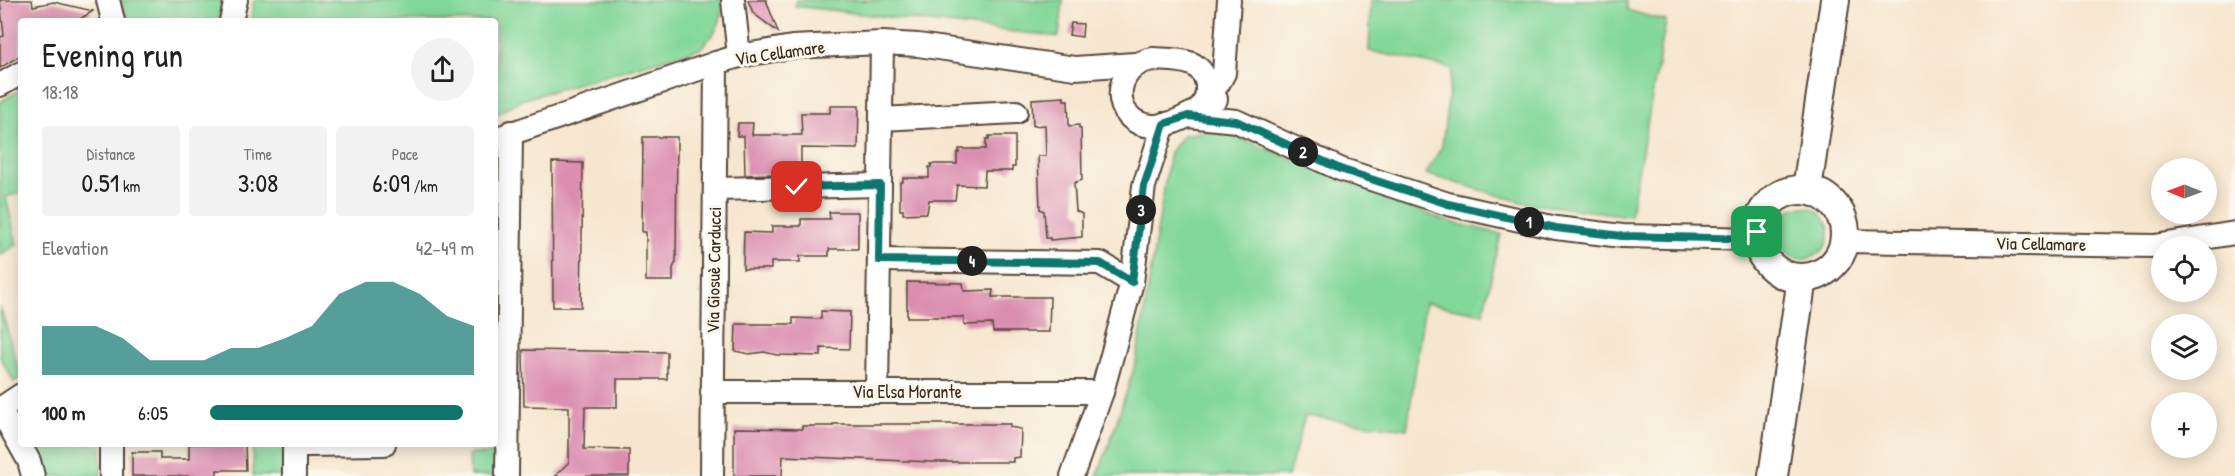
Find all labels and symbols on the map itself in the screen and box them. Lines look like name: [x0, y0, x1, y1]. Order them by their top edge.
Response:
street label: Via Cellamare: [733, 34, 827, 71]
pin: 2: [1288, 137, 1318, 167]
north arrow: [2151, 158, 2217, 224]
pin: [771, 161, 822, 212]
pin: 3: [1126, 195, 1156, 225]
street label: Via Giosuè Carducci: [700, 206, 727, 334]
pin: [1731, 206, 1782, 257]
pin: 1: [1514, 207, 1544, 237]
street label: Via Cellamare: [1996, 230, 2087, 257]
pin: 4: [957, 246, 987, 276]
street label: Via Elsa Morante: [852, 379, 962, 404]

